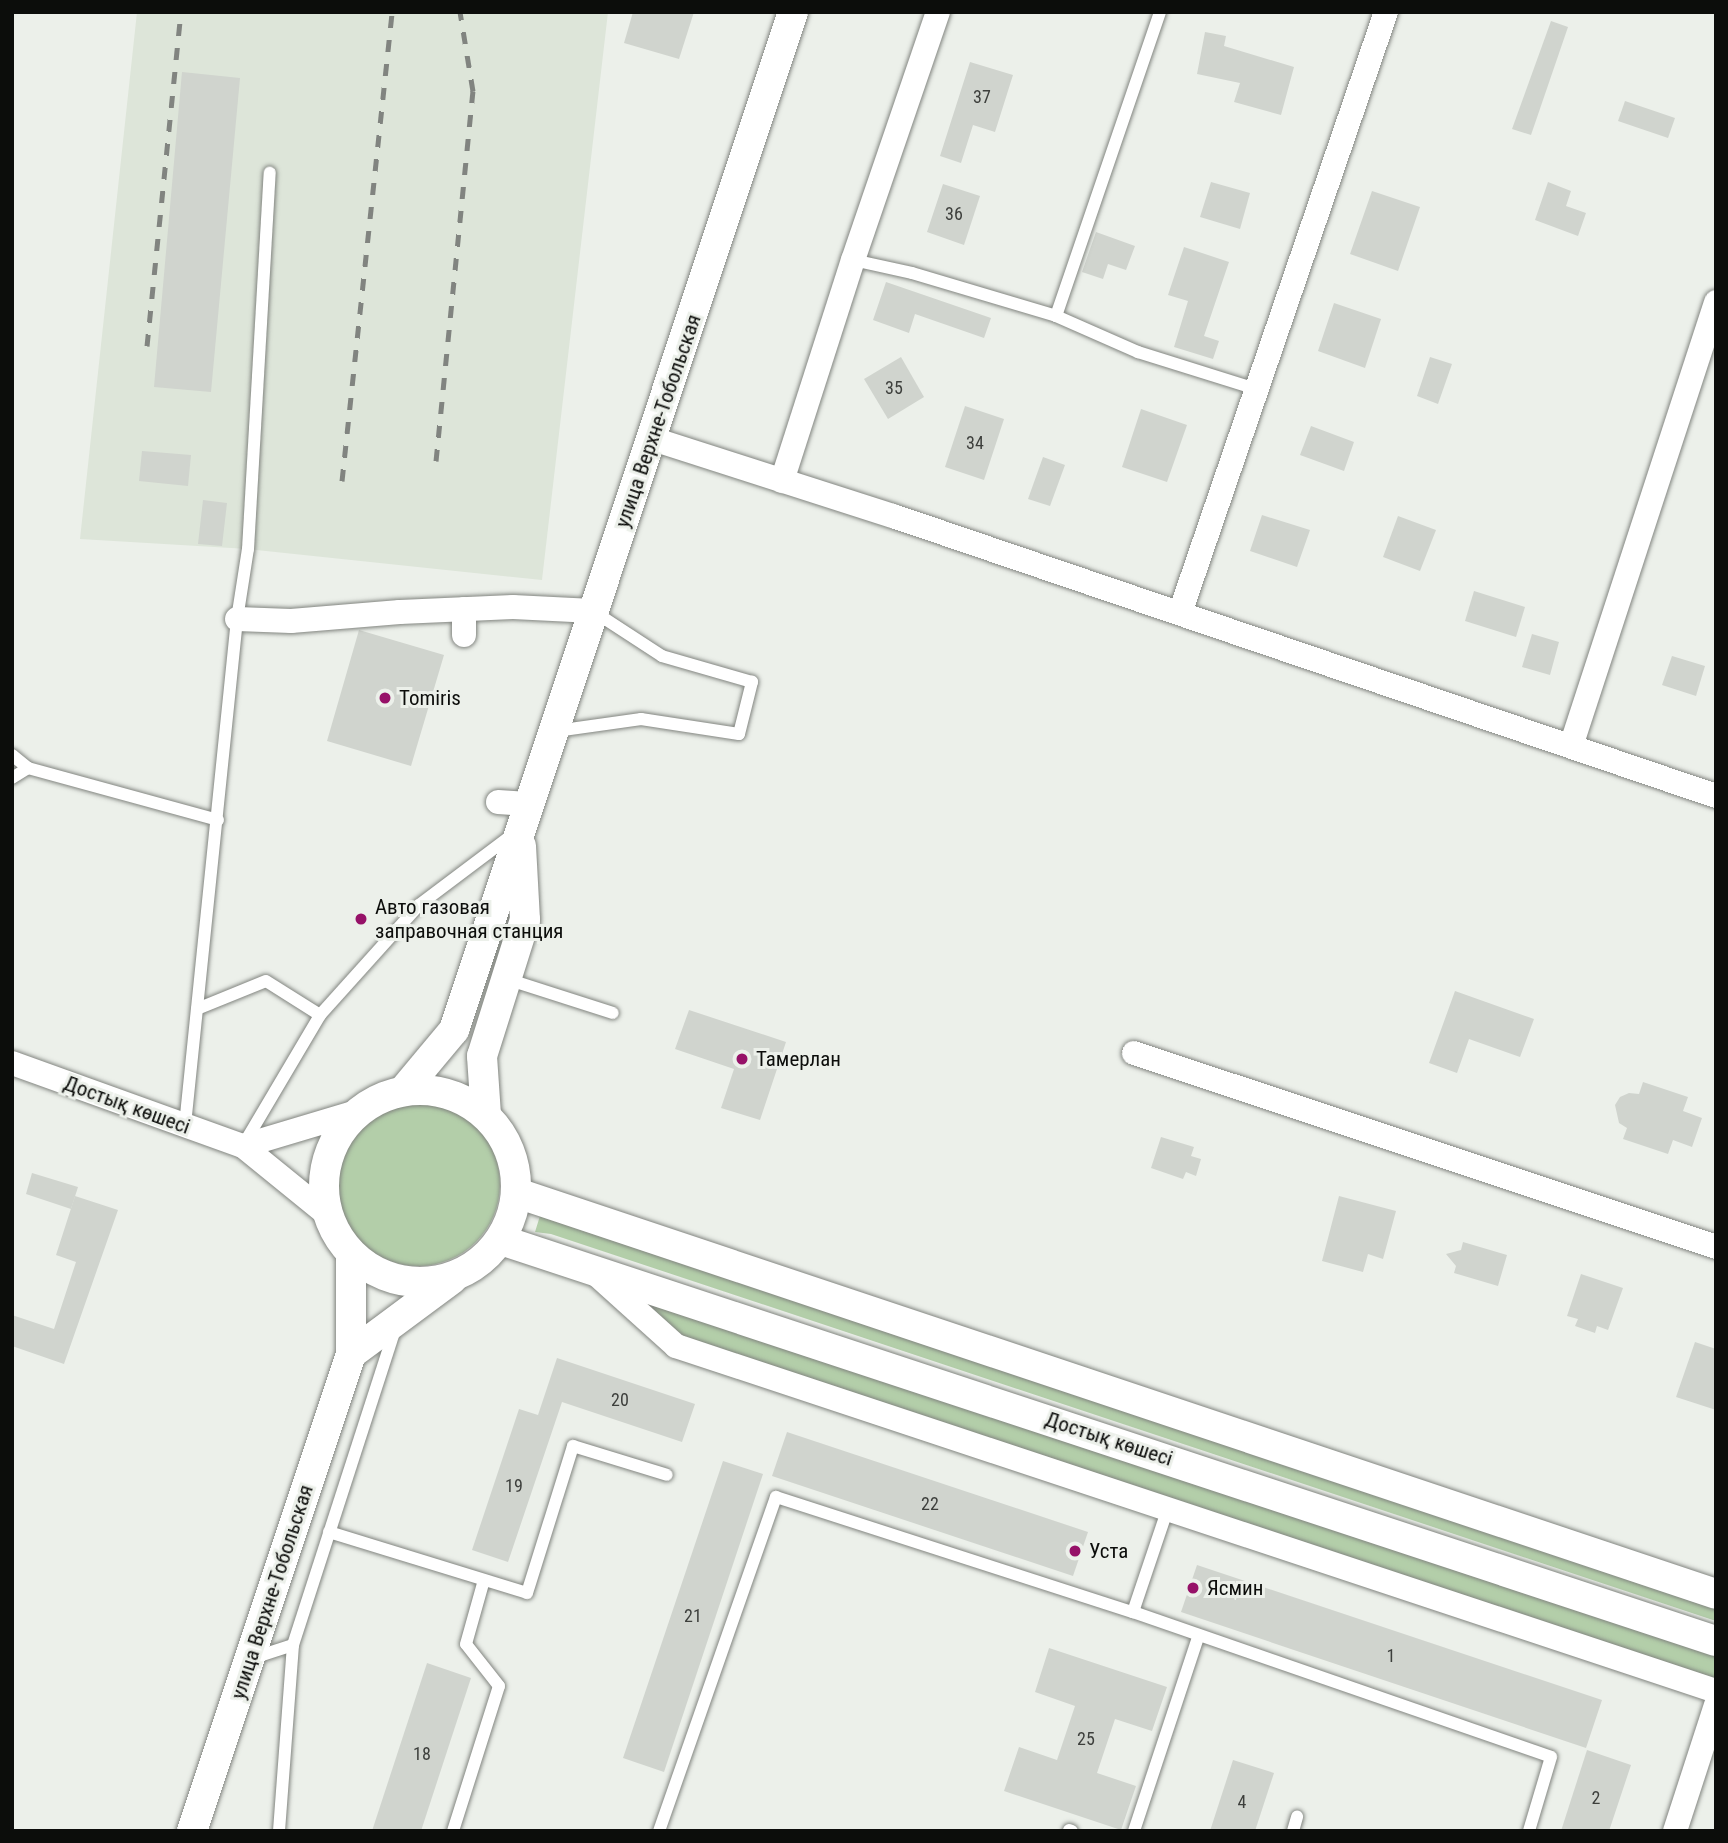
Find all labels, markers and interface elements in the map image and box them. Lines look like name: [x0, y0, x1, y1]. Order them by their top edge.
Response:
house number: 37: [973, 86, 991, 108]
house number: 36: [945, 203, 963, 225]
street label: улица Верхне-Тобольская: [610, 311, 706, 531]
house number: 35: [885, 377, 903, 399]
house number: 34: [966, 432, 984, 454]
place label: Tomiris: [399, 685, 461, 711]
marker: Tomiris: [377, 690, 393, 706]
place label: Авто газовая заправочная станция: [375, 894, 563, 944]
marker: Авто газовая заправочная станция: [353, 911, 369, 927]
place label: Тамерлан: [756, 1046, 841, 1072]
marker: Тамерлан: [734, 1051, 750, 1067]
street label: Достық көшесі: [60, 1070, 194, 1140]
house number: 20: [611, 1389, 629, 1411]
street label: Достық көшесі: [1042, 1407, 1176, 1471]
house number: 19: [505, 1475, 523, 1497]
street label: улица Верхне-Тобольская: [225, 1482, 319, 1702]
house number: 22: [921, 1493, 939, 1515]
place label: Уста: [1089, 1538, 1128, 1564]
marker: Уста: [1067, 1543, 1083, 1559]
place label: Ясмин: [1207, 1575, 1263, 1601]
marker: Ясмин: [1185, 1580, 1201, 1596]
house number: 21: [684, 1605, 702, 1627]
house number: 1: [1387, 1645, 1395, 1667]
house number: 25: [1077, 1728, 1095, 1750]
house number: 18: [413, 1743, 431, 1765]
house number: 2: [1592, 1787, 1600, 1809]
house number: 4: [1238, 1791, 1246, 1813]

